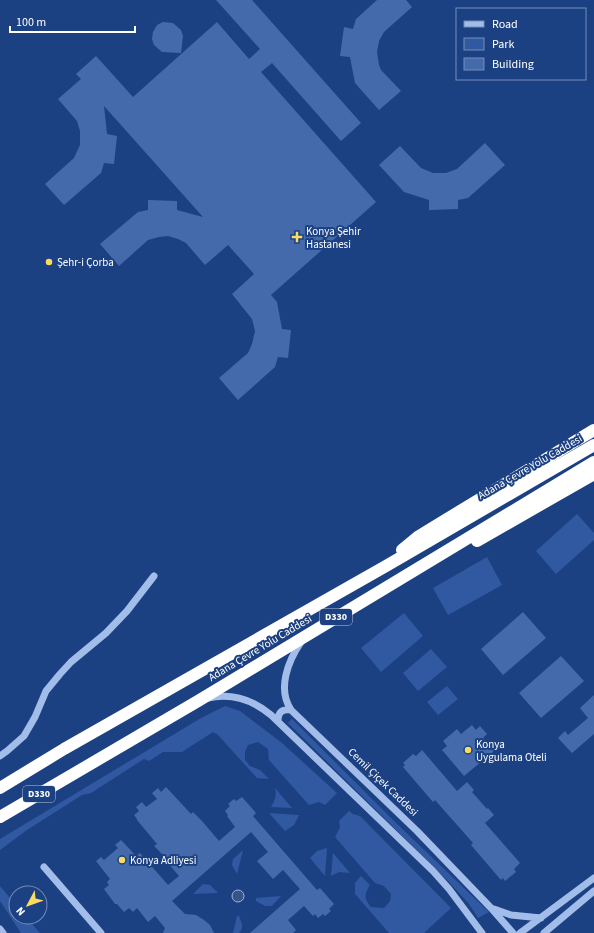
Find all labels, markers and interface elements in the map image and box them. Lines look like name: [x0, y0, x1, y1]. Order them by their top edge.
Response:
scale bar: [10, 8, 135, 34]
legend: [456, 8, 586, 80]
text: 100 m: [16, 14, 46, 31]
text: Road: [492, 16, 518, 33]
text: Park: [492, 36, 514, 53]
text: Building: [492, 56, 534, 73]
place label: Konya Şehir Hastanesi: [306, 224, 361, 252]
marker: Konya Şehir Hastanesi: [291, 231, 303, 243]
place label: Şehr-i Çorba: [57, 255, 114, 270]
marker: Şehr-i Çorba: [44, 257, 54, 267]
street label: Adana Çevre Yolu Caddesi: [475, 431, 585, 503]
road number: D330: [320, 609, 352, 625]
street label: Adana Çevre Yolu Caddesi: [205, 611, 315, 685]
place label: Konya Uygulama Oteli: [476, 737, 547, 765]
street label: Cemil Çiçek Caddesi: [345, 745, 421, 819]
marker: Konya Uygulama Oteli: [463, 745, 473, 755]
road number: D330: [23, 786, 55, 802]
place label: Konya Adliyesi: [130, 853, 196, 868]
marker: Konya Adliyesi: [117, 855, 127, 865]
north arrow: [8, 885, 48, 925]
text: N: [13, 904, 29, 919]

